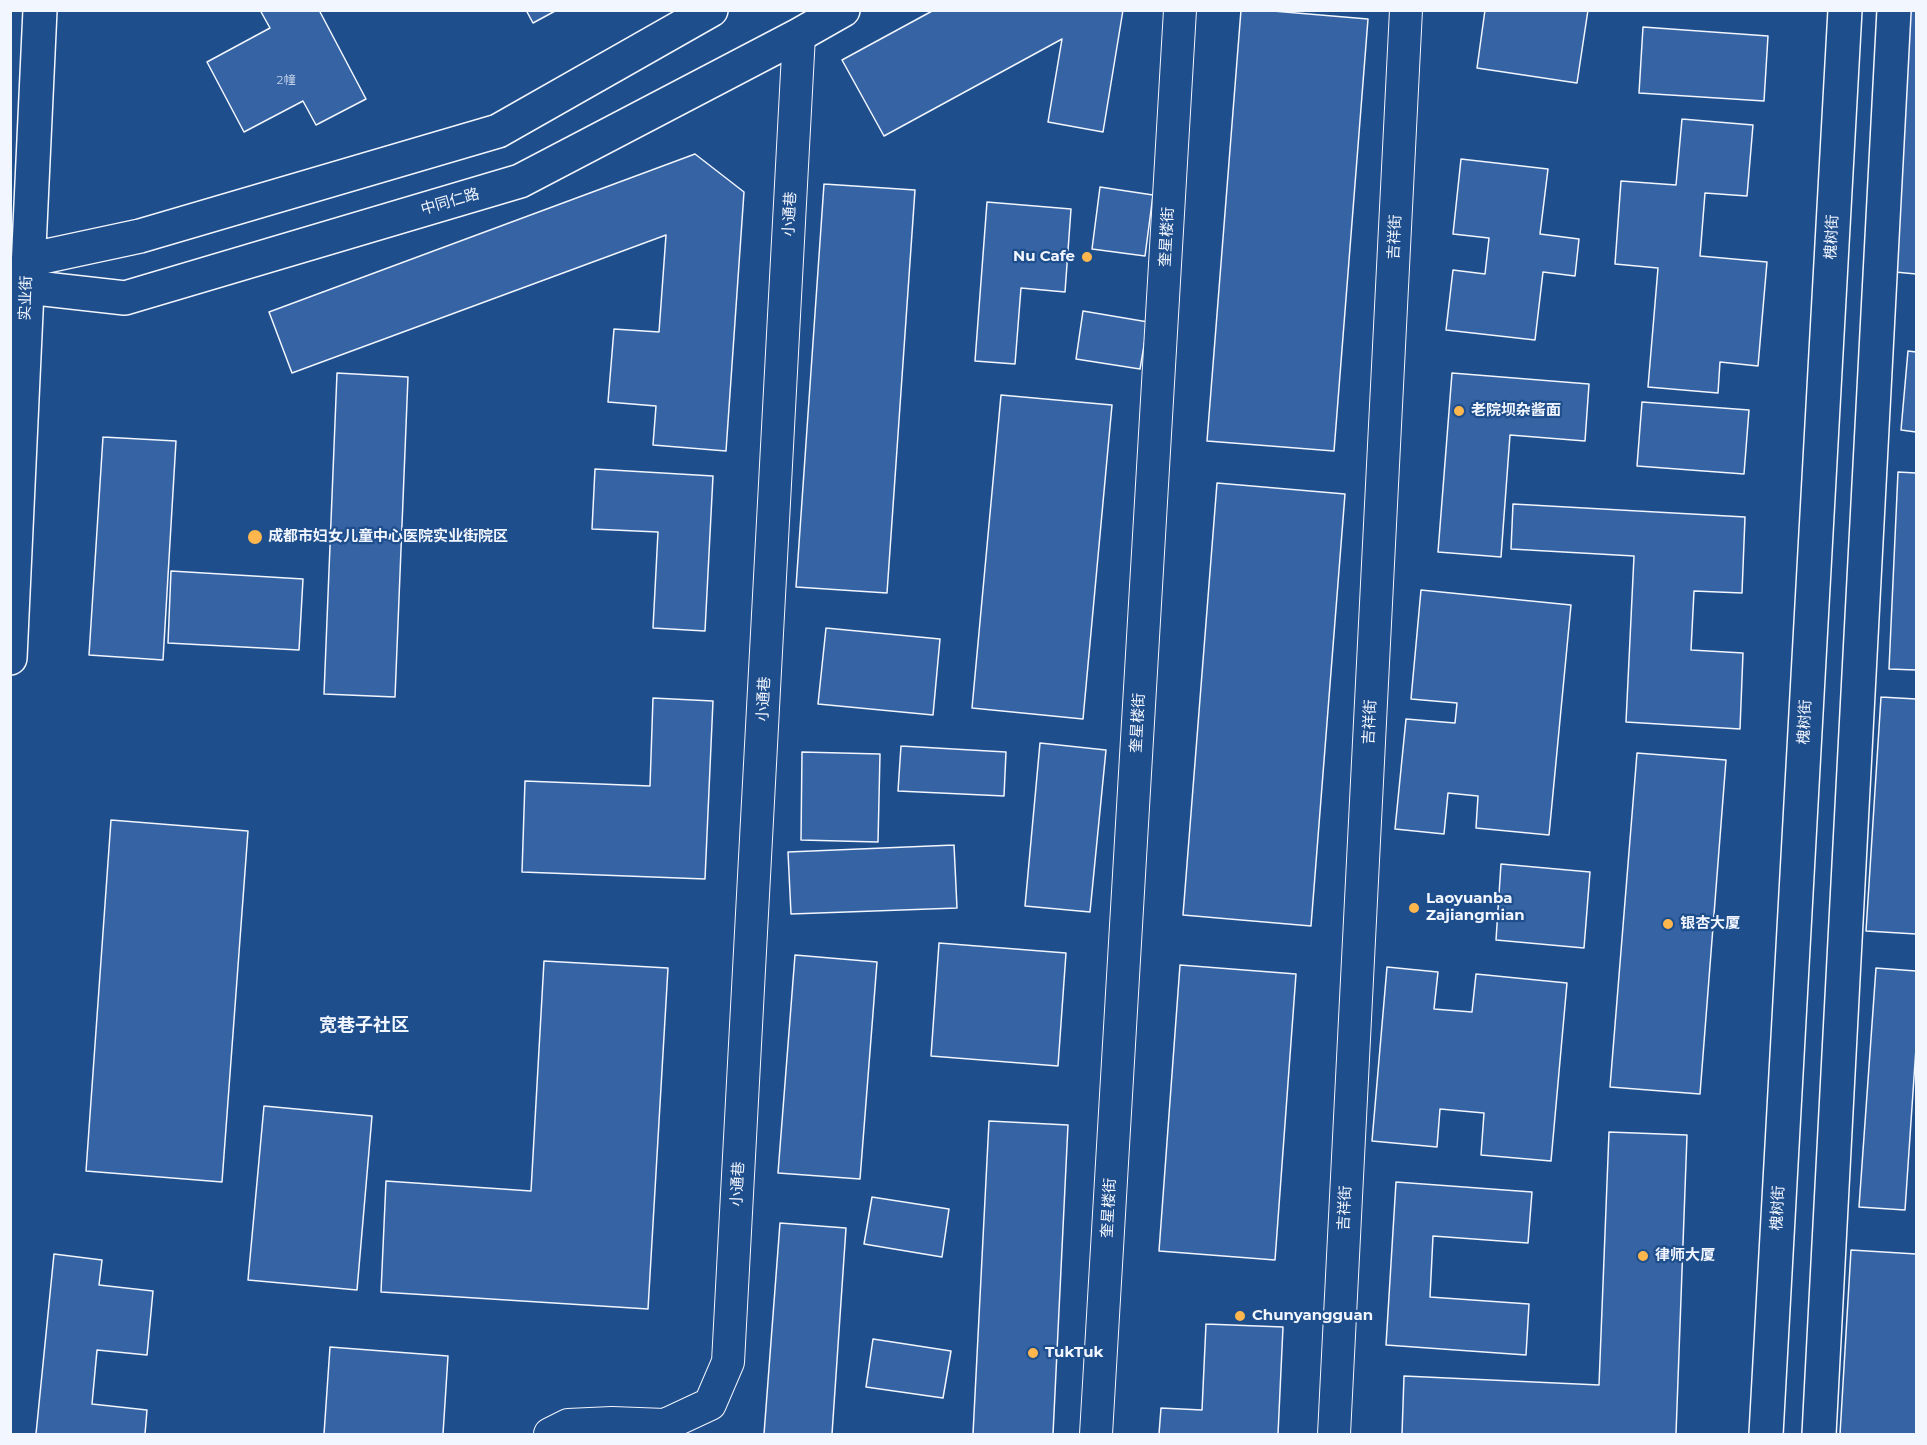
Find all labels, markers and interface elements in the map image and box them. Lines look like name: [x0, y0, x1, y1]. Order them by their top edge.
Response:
house number: 2幢: [277, 73, 295, 87]
street label: 中同仁路: [419, 185, 481, 219]
street label: 小通巷: [780, 191, 800, 237]
street label: 奎星楼街: [1156, 207, 1178, 267]
street label: 吉祥街: [1385, 214, 1405, 260]
street label: 槐树街: [1822, 214, 1842, 260]
place label: Nu Cafe: [1013, 248, 1075, 266]
marker: Nu Cafe: [1080, 250, 1094, 264]
street label: 实业街: [16, 275, 36, 321]
place label: 老院坝杂酱面: [1471, 402, 1561, 420]
marker: 老院坝杂酱面: [1452, 404, 1466, 418]
marker: 成都市妇女儿童中心医院实业街院区: [246, 528, 264, 546]
place label: 成都市妇女儿童中心医院实业街院区: [268, 528, 508, 546]
street label: 小通巷: [754, 676, 774, 722]
street label: 奎星楼街: [1127, 693, 1149, 753]
street label: 吉祥街: [1360, 699, 1380, 745]
street label: 槐树街: [1795, 699, 1815, 745]
place label: Laoyuanba Zajiangmian: [1426, 890, 1525, 925]
marker: Laoyuanba Zajiangmian: [1407, 901, 1421, 915]
place label: 银杏大厦: [1680, 915, 1740, 933]
marker: 银杏大厦: [1661, 917, 1675, 931]
district label: 宽巷子社区: [319, 1015, 409, 1037]
street label: 小通巷: [728, 1161, 748, 1207]
street label: 奎星楼街: [1098, 1178, 1120, 1238]
street label: 吉祥街: [1335, 1185, 1355, 1231]
street label: 槐树街: [1768, 1185, 1788, 1231]
place label: 律师大厦: [1655, 1247, 1715, 1265]
marker: 律师大厦: [1636, 1249, 1650, 1263]
place label: Chunyangguan: [1252, 1307, 1373, 1325]
marker: Chunyangguan: [1233, 1309, 1247, 1323]
place label: TukTuk: [1045, 1344, 1103, 1362]
marker: TukTuk: [1026, 1346, 1040, 1360]

